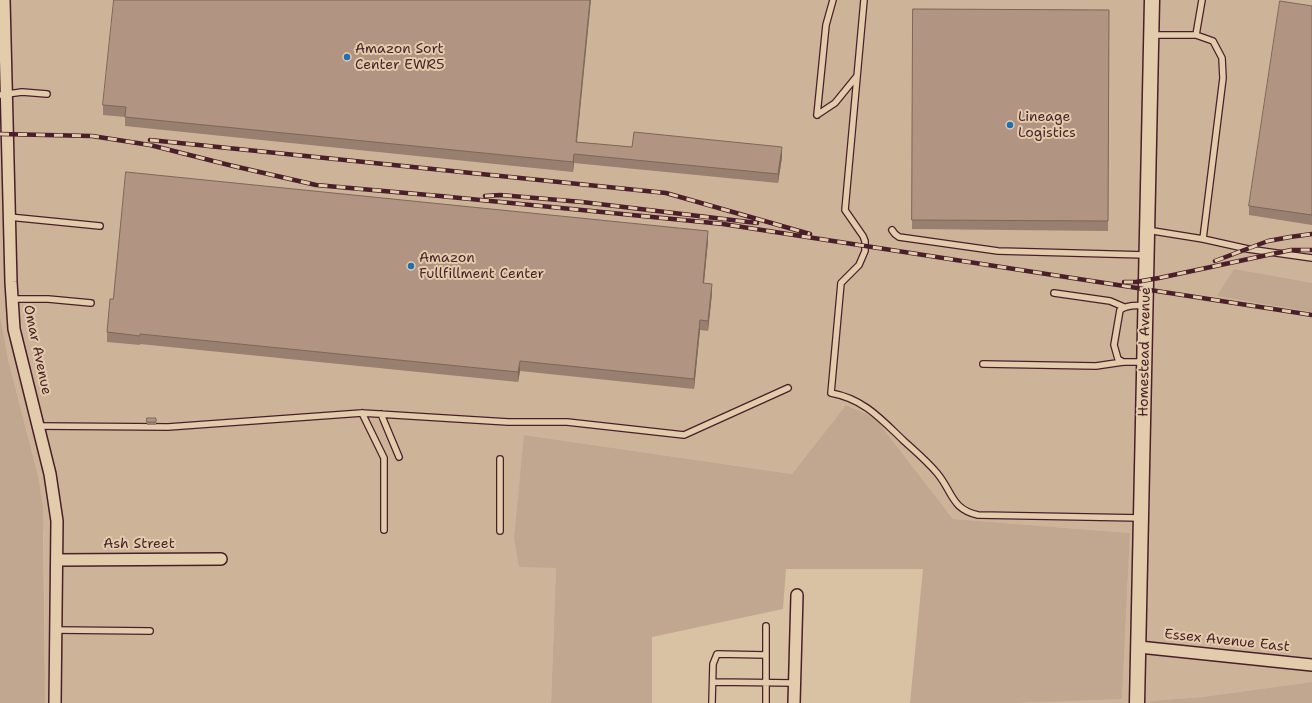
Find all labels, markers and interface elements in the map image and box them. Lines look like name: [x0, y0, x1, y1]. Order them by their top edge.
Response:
place label: Amazon Sort Center EWR5: [355, 41, 445, 74]
marker: Amazon Sort Center EWR5: [342, 52, 352, 62]
place label: Lineage Logistics: [1018, 109, 1076, 142]
marker: Lineage Logistics: [1005, 120, 1015, 130]
place label: Amazon Fullfillment Center: [419, 250, 544, 282]
marker: Amazon Fullfillment Center: [406, 261, 416, 271]
street label: Homestead Avenue: [1135, 287, 1155, 417]
street label: Omar Avenue: [19, 304, 55, 396]
street label: Ash Street: [103, 536, 175, 552]
street label: Essex Avenue East: [1164, 626, 1290, 656]

